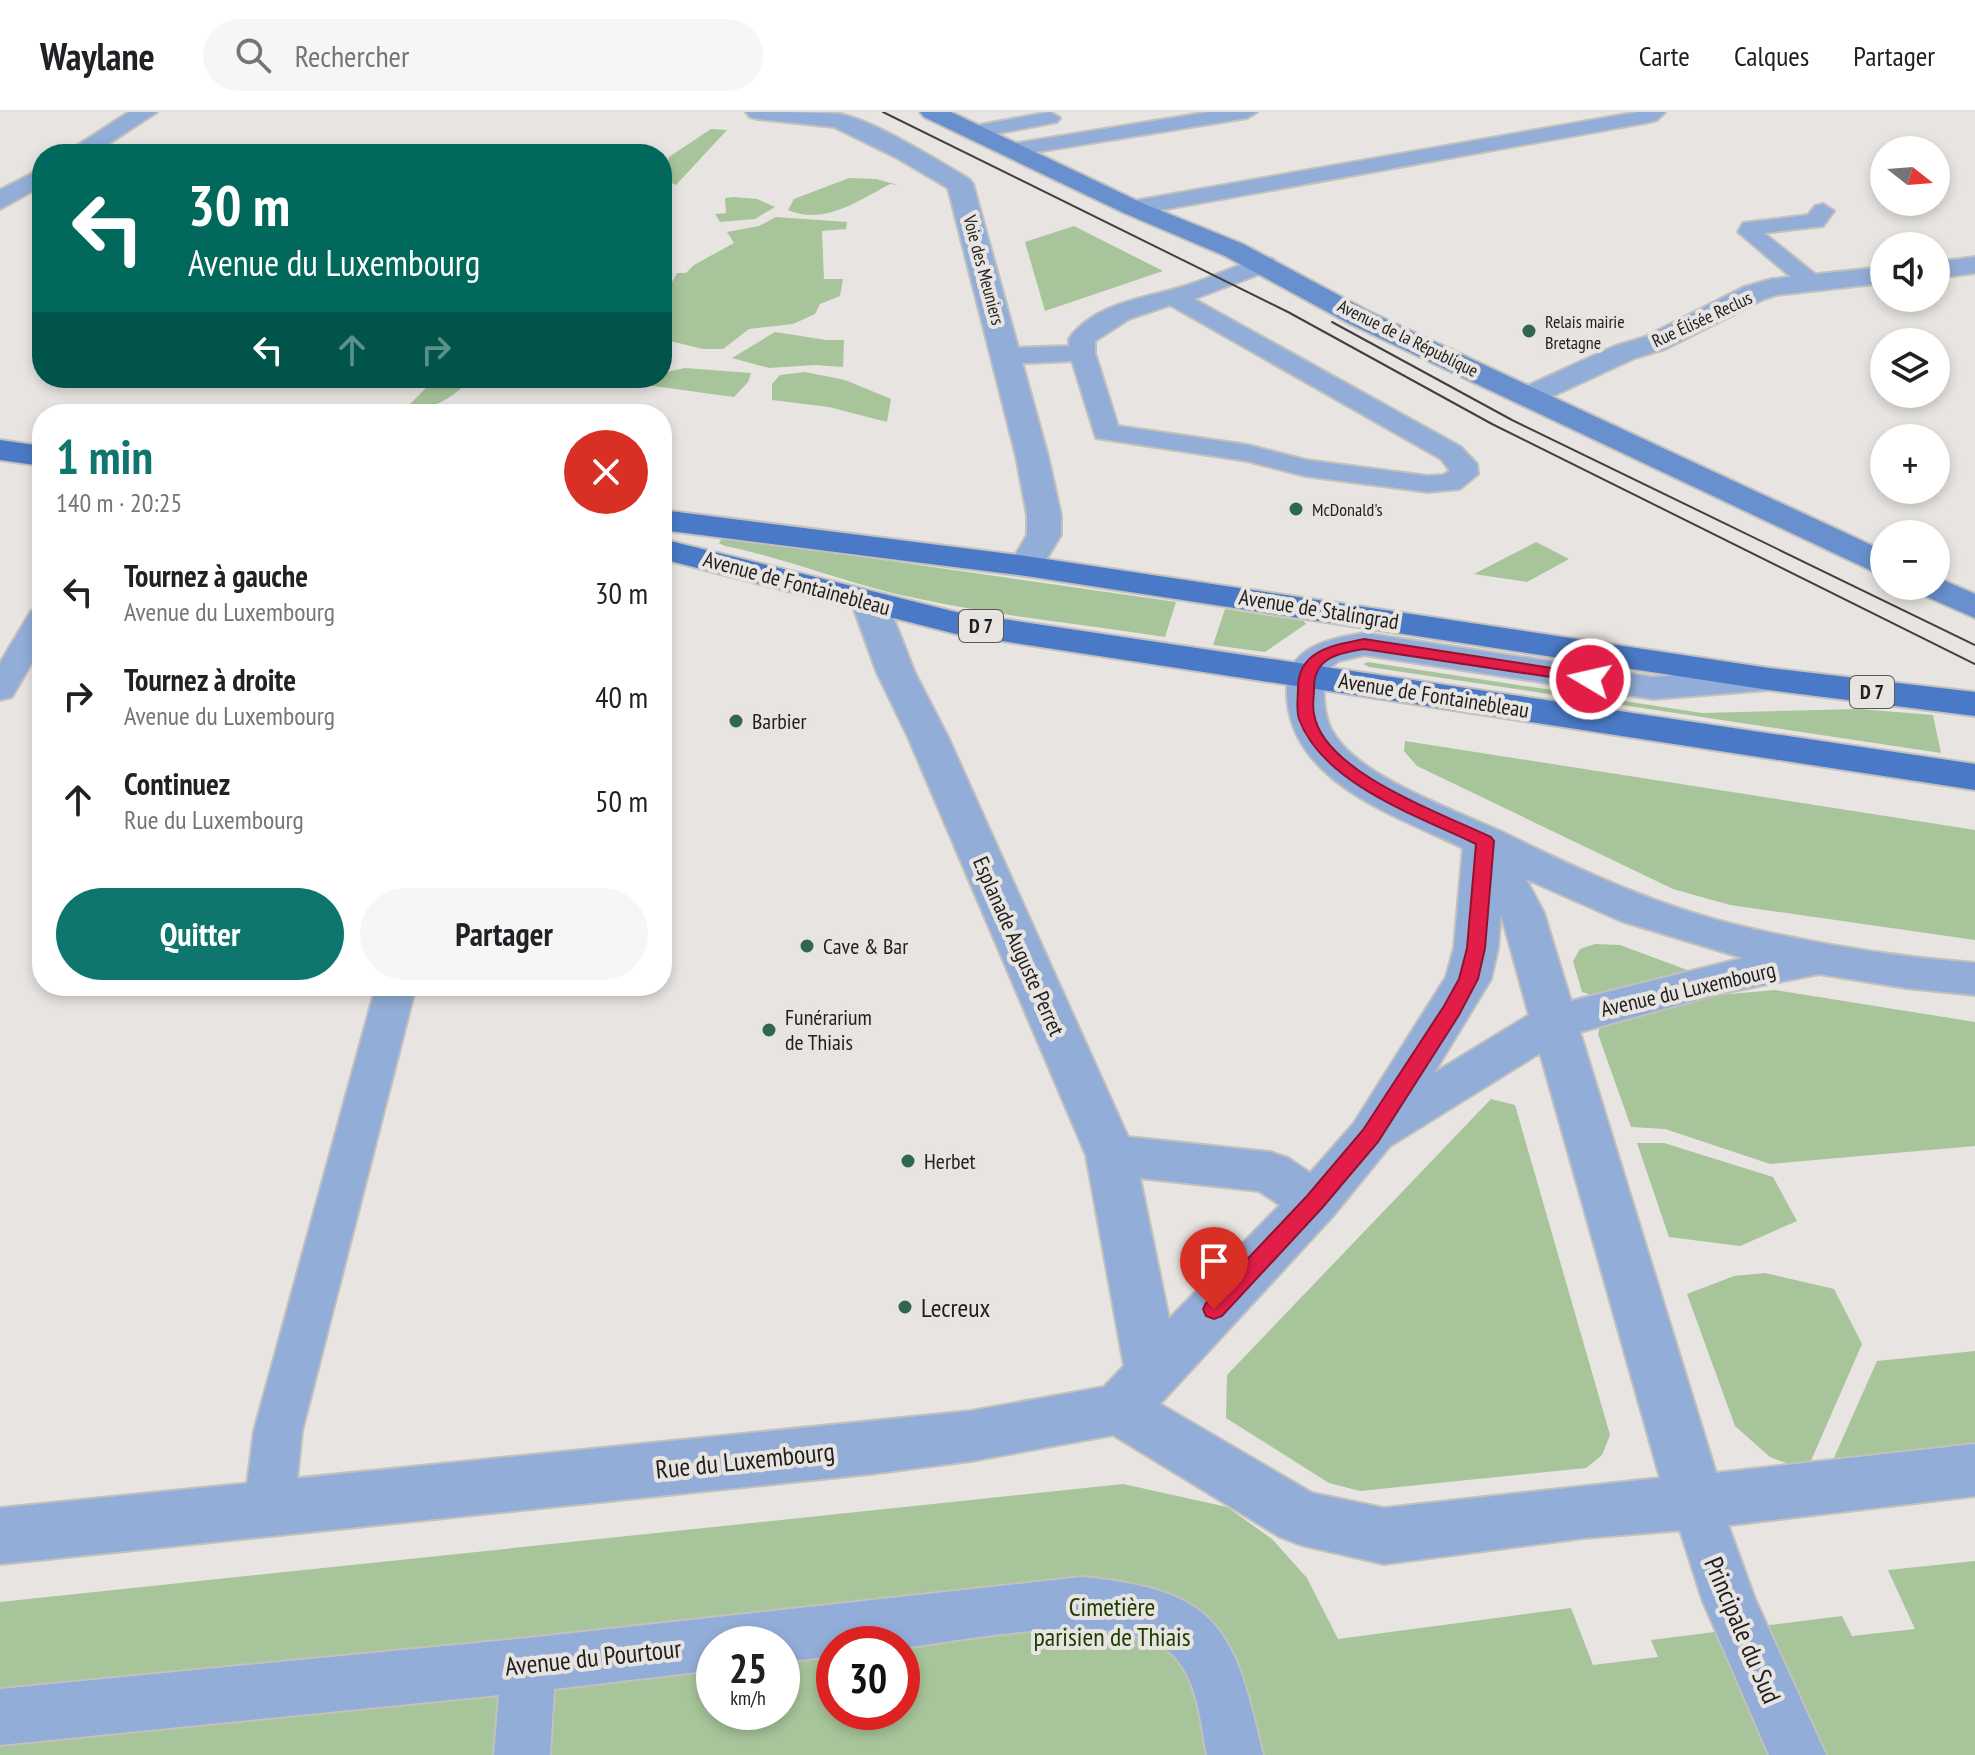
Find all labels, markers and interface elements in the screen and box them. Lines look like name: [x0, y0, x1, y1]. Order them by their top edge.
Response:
search box: [203, 19, 763, 91]
text: Waylane: [40, 31, 155, 80]
icon: search: [231, 33, 275, 77]
text: Rechercher: [295, 36, 409, 75]
text: Carte: [1639, 37, 1690, 74]
text: Calques: [1734, 37, 1809, 74]
text: Partager: [1853, 37, 1935, 74]
north arrow: [1870, 136, 1950, 216]
map controls: [1870, 136, 1950, 600]
text: 30 m: [188, 169, 290, 241]
icon: left: [56, 176, 160, 280]
street label: Voie des Meuniers: [958, 212, 1010, 327]
button: sound: [1870, 232, 1950, 312]
text: Avenue du Luxembourg: [188, 239, 480, 286]
street label: Rue Élisée Reclus: [1648, 286, 1756, 352]
street label: Avenue de la République: [1334, 294, 1482, 382]
place label: Relais mairie Bretagne: [1545, 310, 1625, 354]
marker: Relais mairie Bretagne: [1520, 322, 1538, 340]
icon: left: [246, 328, 290, 372]
icon: ahead: [330, 328, 374, 372]
icon: right: [414, 328, 458, 372]
button: layers: [1870, 328, 1950, 408]
button: +: [1870, 424, 1950, 504]
text: 1 min: [56, 425, 153, 487]
button: close: [564, 430, 648, 514]
text: 140 m · 20:25: [56, 486, 182, 519]
place label: McDonald's: [1312, 498, 1383, 521]
marker: McDonald's: [1287, 500, 1305, 518]
button: −: [1870, 520, 1950, 600]
street label: Avenue de Fontainebleau: [700, 545, 894, 621]
text: Tournez à gauche: [124, 556, 308, 595]
icon: left: [56, 570, 100, 614]
text: 30 m: [595, 573, 648, 612]
street label: Avenue de Stalingrad: [1237, 583, 1401, 635]
text: Avenue du Luxembourg: [124, 595, 335, 628]
road number: D 7: [959, 610, 1003, 642]
position arrow: [1548, 637, 1632, 721]
text: Tournez à droite: [124, 660, 296, 699]
street label: Avenue de Fontainebleau: [1337, 666, 1531, 724]
icon: right: [56, 674, 100, 718]
road number: D 7: [1850, 676, 1894, 708]
text: 40 m: [595, 677, 648, 716]
text: Avenue du Luxembourg: [124, 699, 335, 732]
place label: Barbier: [752, 707, 807, 735]
marker: Barbier: [727, 712, 745, 730]
text: Continuez: [124, 764, 230, 803]
icon: ahead: [56, 778, 100, 822]
text: 50 m: [595, 781, 648, 820]
text: Rue du Luxembourg: [124, 803, 304, 836]
street label: Esplanade Auguste Perret: [967, 852, 1071, 1040]
button: Quitter: [56, 888, 344, 980]
button: Partager: [360, 888, 648, 980]
place label: Cave & Bar: [823, 932, 908, 960]
marker: Cave & Bar: [798, 937, 816, 955]
street label: Avenue du Luxembourg: [1598, 955, 1778, 1023]
place label: Funérarium de Thiais: [785, 1003, 872, 1056]
marker: Funérarium de Thiais: [760, 1021, 778, 1039]
place label: Herbet: [924, 1147, 976, 1175]
marker: Herbet: [899, 1152, 917, 1170]
pin: [1180, 1227, 1248, 1309]
icon: arrive: [1192, 1239, 1236, 1283]
place label: Lecreux: [921, 1291, 991, 1324]
marker: Lecreux: [896, 1298, 914, 1316]
street label: Rue du Luxembourg: [654, 1434, 836, 1486]
street label: Principale du Sud: [1697, 1552, 1789, 1708]
park label: Cimetière parisien de Thiais: [1034, 1590, 1190, 1653]
speed limit sign: 30: [816, 1626, 920, 1730]
street label: Avenue du Pourtour: [503, 1631, 683, 1683]
text: 25: [729, 1642, 767, 1694]
text: km/h: [730, 1685, 766, 1711]

